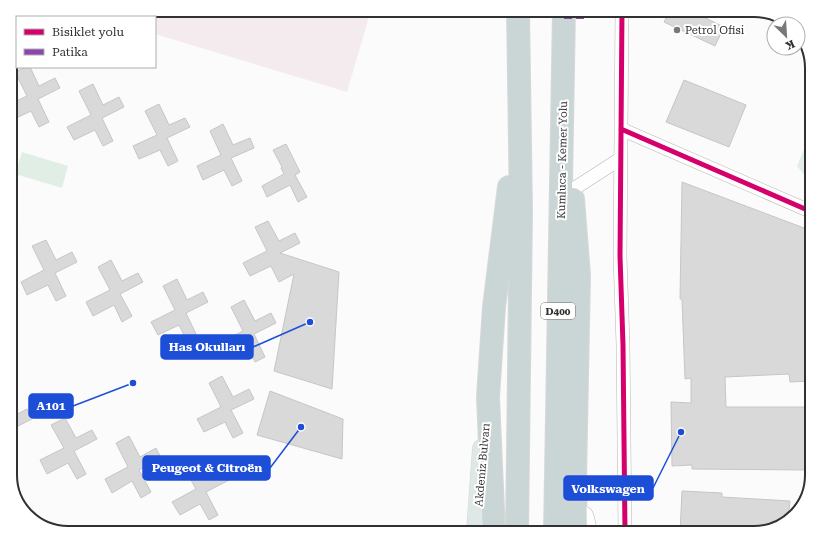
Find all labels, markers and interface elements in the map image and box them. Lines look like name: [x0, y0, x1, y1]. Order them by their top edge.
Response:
legend: [16, 16, 156, 68]
north arrow: [766, 16, 806, 56]
place label: Petrol Ofisi: [685, 24, 745, 37]
text: Bisiklet yolu: [52, 25, 124, 39]
marker: Petrol Ofisi: [672, 25, 682, 35]
text: K: [783, 37, 797, 52]
text: Patika: [52, 45, 88, 59]
street label: Kumluca - Kemer Yolu: [555, 101, 570, 219]
road number: D400: [541, 303, 575, 319]
callout: Has Okulları: [161, 335, 253, 359]
text: Has Okulları: [169, 340, 245, 354]
callout: A101: [29, 394, 73, 418]
text: A101: [37, 399, 66, 413]
street label: Akdeniz Bulvarı: [472, 422, 493, 507]
callout: Peugeot & Citroën: [143, 456, 270, 480]
text: Peugeot & Citroën: [152, 461, 262, 475]
callout: Volkswagen: [564, 476, 653, 500]
text: Volkswagen: [571, 482, 645, 496]

